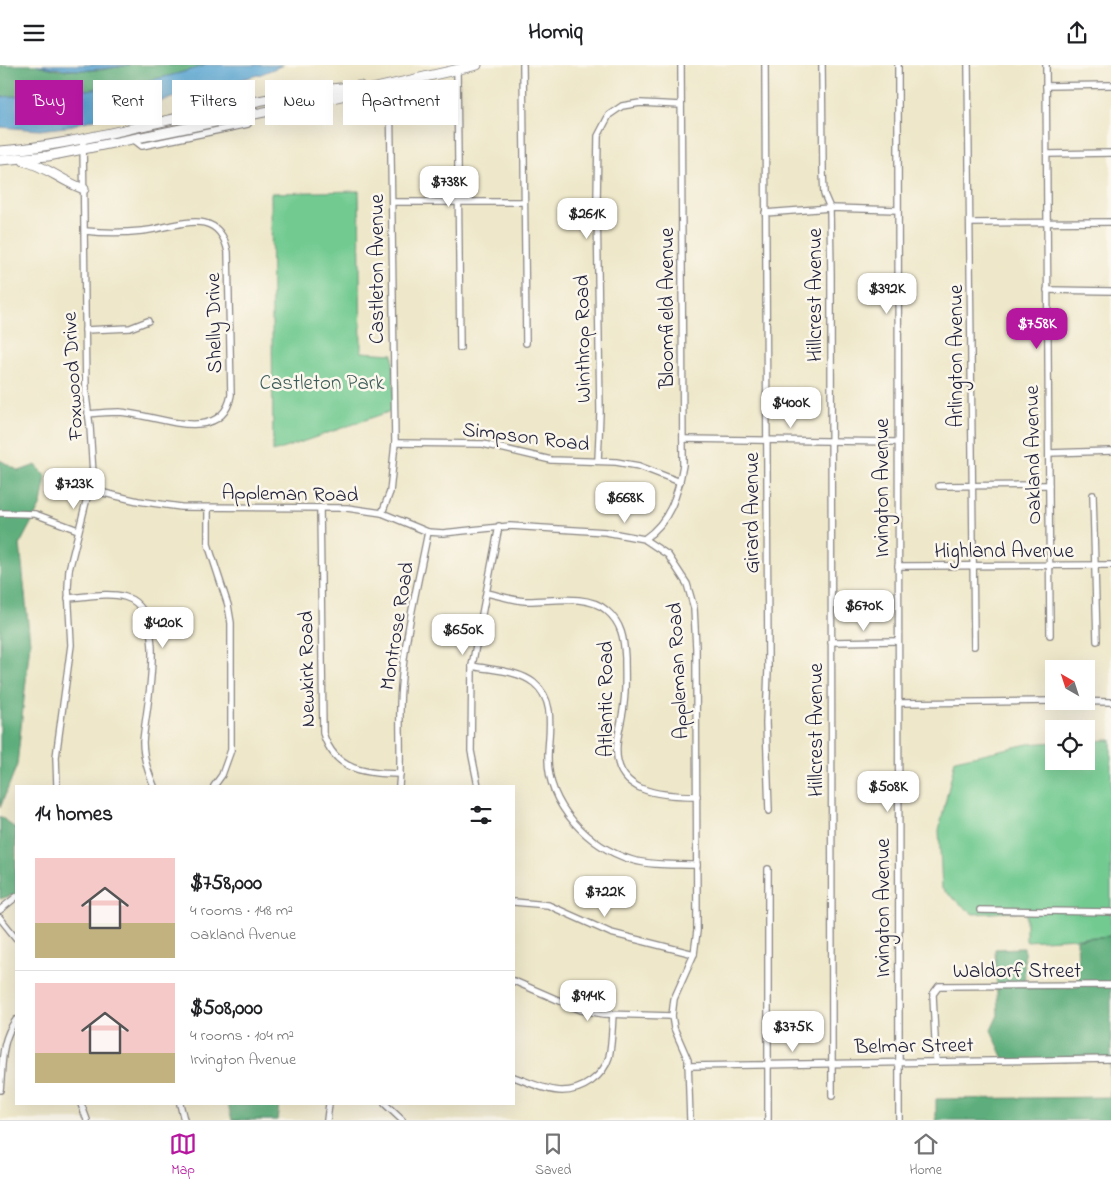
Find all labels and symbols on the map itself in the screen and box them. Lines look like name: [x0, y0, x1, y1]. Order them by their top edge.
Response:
pin: $738K: [414, 165, 484, 208]
street label: Castleton Avenue: [363, 193, 393, 344]
pin: $261K: [552, 197, 622, 240]
street label: Bloomfield Avenue: [653, 227, 683, 389]
street label: Hillcrest Avenue: [801, 227, 831, 362]
street label: Shelly Drive: [199, 272, 233, 374]
pin: $392K: [852, 273, 922, 315]
street label: Winthrop Road: [568, 274, 600, 403]
street label: Arlington Avenue: [942, 284, 974, 427]
pin: $758K: [1002, 307, 1072, 350]
street label: Foxwood Drive: [56, 310, 92, 442]
park label: Castleton Park: [259, 369, 385, 399]
street label: Oakland Avenue: [1018, 384, 1050, 525]
pin: $400K: [756, 387, 826, 429]
street label: Simpson Road: [460, 415, 591, 461]
street label: Irvington Avenue: [868, 418, 900, 558]
street label: Girard Avenue: [738, 452, 768, 574]
pin: $723K: [39, 467, 109, 510]
street label: Appleman Road: [221, 479, 359, 511]
pin: $668K: [590, 481, 660, 524]
street label: Highland Avenue: [934, 537, 1074, 569]
street label: Montrose Road: [373, 560, 423, 693]
pin: $670K: [829, 589, 899, 632]
street label: Appleman Road: [660, 602, 698, 740]
pin: $420K: [128, 607, 198, 649]
street label: Newkirk Road: [292, 610, 324, 727]
pin: $650K: [428, 613, 498, 656]
street label: Atlantic Road: [592, 641, 622, 757]
north arrow: [1045, 660, 1095, 710]
street label: Hillcrest Avenue: [802, 662, 832, 797]
pin: $508K: [853, 771, 923, 813]
street label: Irvington Avenue: [869, 838, 901, 978]
pin: $722K: [570, 875, 640, 918]
street label: Waldorf Street: [953, 957, 1081, 987]
pin: $914K: [553, 979, 623, 1022]
pin: $375K: [758, 1011, 828, 1053]
street label: Belmar Street: [853, 1031, 974, 1063]

